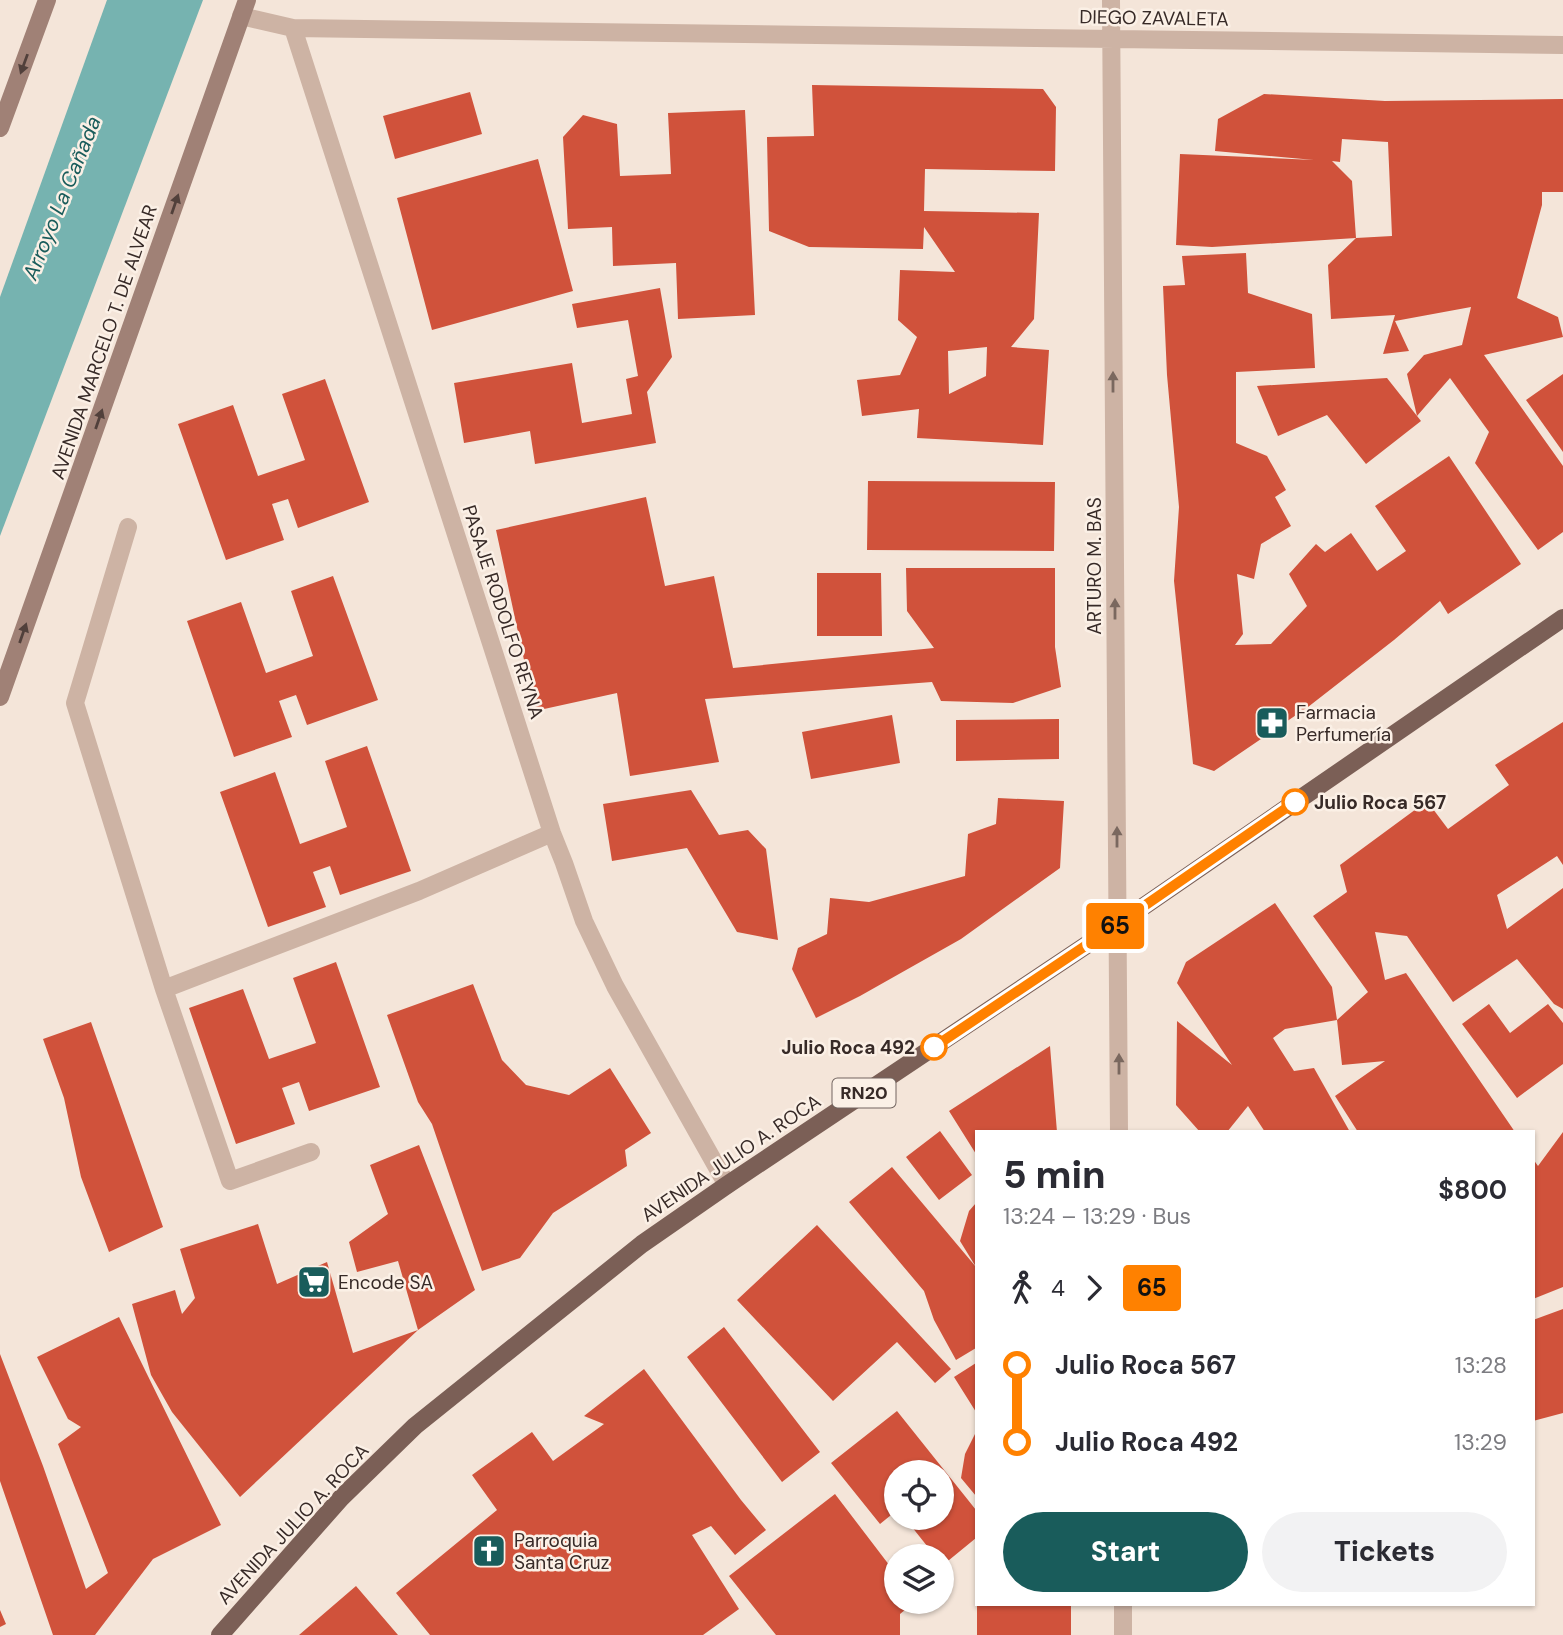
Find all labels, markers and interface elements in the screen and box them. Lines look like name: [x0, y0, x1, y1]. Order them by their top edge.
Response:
street label: DIEGO ZAVALETA: [1079, 4, 1229, 32]
one-way arrow: [18, 54, 29, 75]
water label: Arroyo La Cañada: [16, 112, 108, 285]
one-way arrow: [170, 194, 181, 215]
street label: AVENIDA MARCELO T. DE ALVEAR: [45, 201, 163, 483]
one-way arrow: [1108, 370, 1119, 392]
one-way arrow: [94, 408, 105, 429]
street label: ARTURO M. BAS: [1082, 497, 1107, 635]
street label: PASAJE RODOLFO REYNA: [457, 502, 550, 722]
one-way arrow: [1109, 598, 1121, 620]
one-way arrow: [18, 623, 29, 644]
place label: Farmacia Perfumería: [1296, 700, 1391, 747]
pharmacy icon: Farmacia Perfumería: [1253, 704, 1291, 742]
marker: Julio Roca 567: [1282, 789, 1308, 815]
place label: Julio Roca 567: [1314, 790, 1446, 815]
one-way arrow: [1111, 825, 1123, 847]
line badge: 65: [1084, 903, 1146, 949]
text: 65: [1100, 910, 1130, 941]
marker: Julio Roca 492: [921, 1034, 947, 1060]
place label: Julio Roca 492: [781, 1035, 915, 1060]
one-way arrow: [1113, 1053, 1125, 1075]
road number: RN20: [832, 1078, 896, 1108]
street label: AVENIDA JULIO A. ROCA: [636, 1088, 826, 1227]
text: 5 min: [1003, 1150, 1106, 1200]
text: $800: [1438, 1173, 1507, 1207]
text: 13:24 – 13:29 · Bus: [1003, 1201, 1191, 1231]
supermarket icon: Encode SA: [295, 1263, 333, 1301]
icon: walk: [1003, 1269, 1041, 1307]
icon: forward: [1075, 1269, 1113, 1307]
place label: Encode SA: [338, 1270, 434, 1295]
text: 65: [1137, 1272, 1167, 1303]
text: 4: [1051, 1273, 1065, 1303]
text: Julio Roca 567: [1055, 1348, 1236, 1382]
text: 13:28: [1455, 1350, 1507, 1380]
text: Julio Roca 492: [1055, 1425, 1238, 1459]
text: 13:29: [1454, 1427, 1507, 1457]
street label: AVENIDA JULIO A. ROCA: [212, 1438, 374, 1610]
map controls: [884, 1460, 954, 1614]
button: locate: [884, 1460, 954, 1530]
button: Start: [1003, 1512, 1248, 1592]
button: Tickets: [1262, 1512, 1507, 1592]
place label: Parroquia Santa Cruz: [514, 1528, 609, 1575]
church icon: Parroquia Santa Cruz: [470, 1532, 508, 1570]
button: layers: [884, 1544, 954, 1614]

